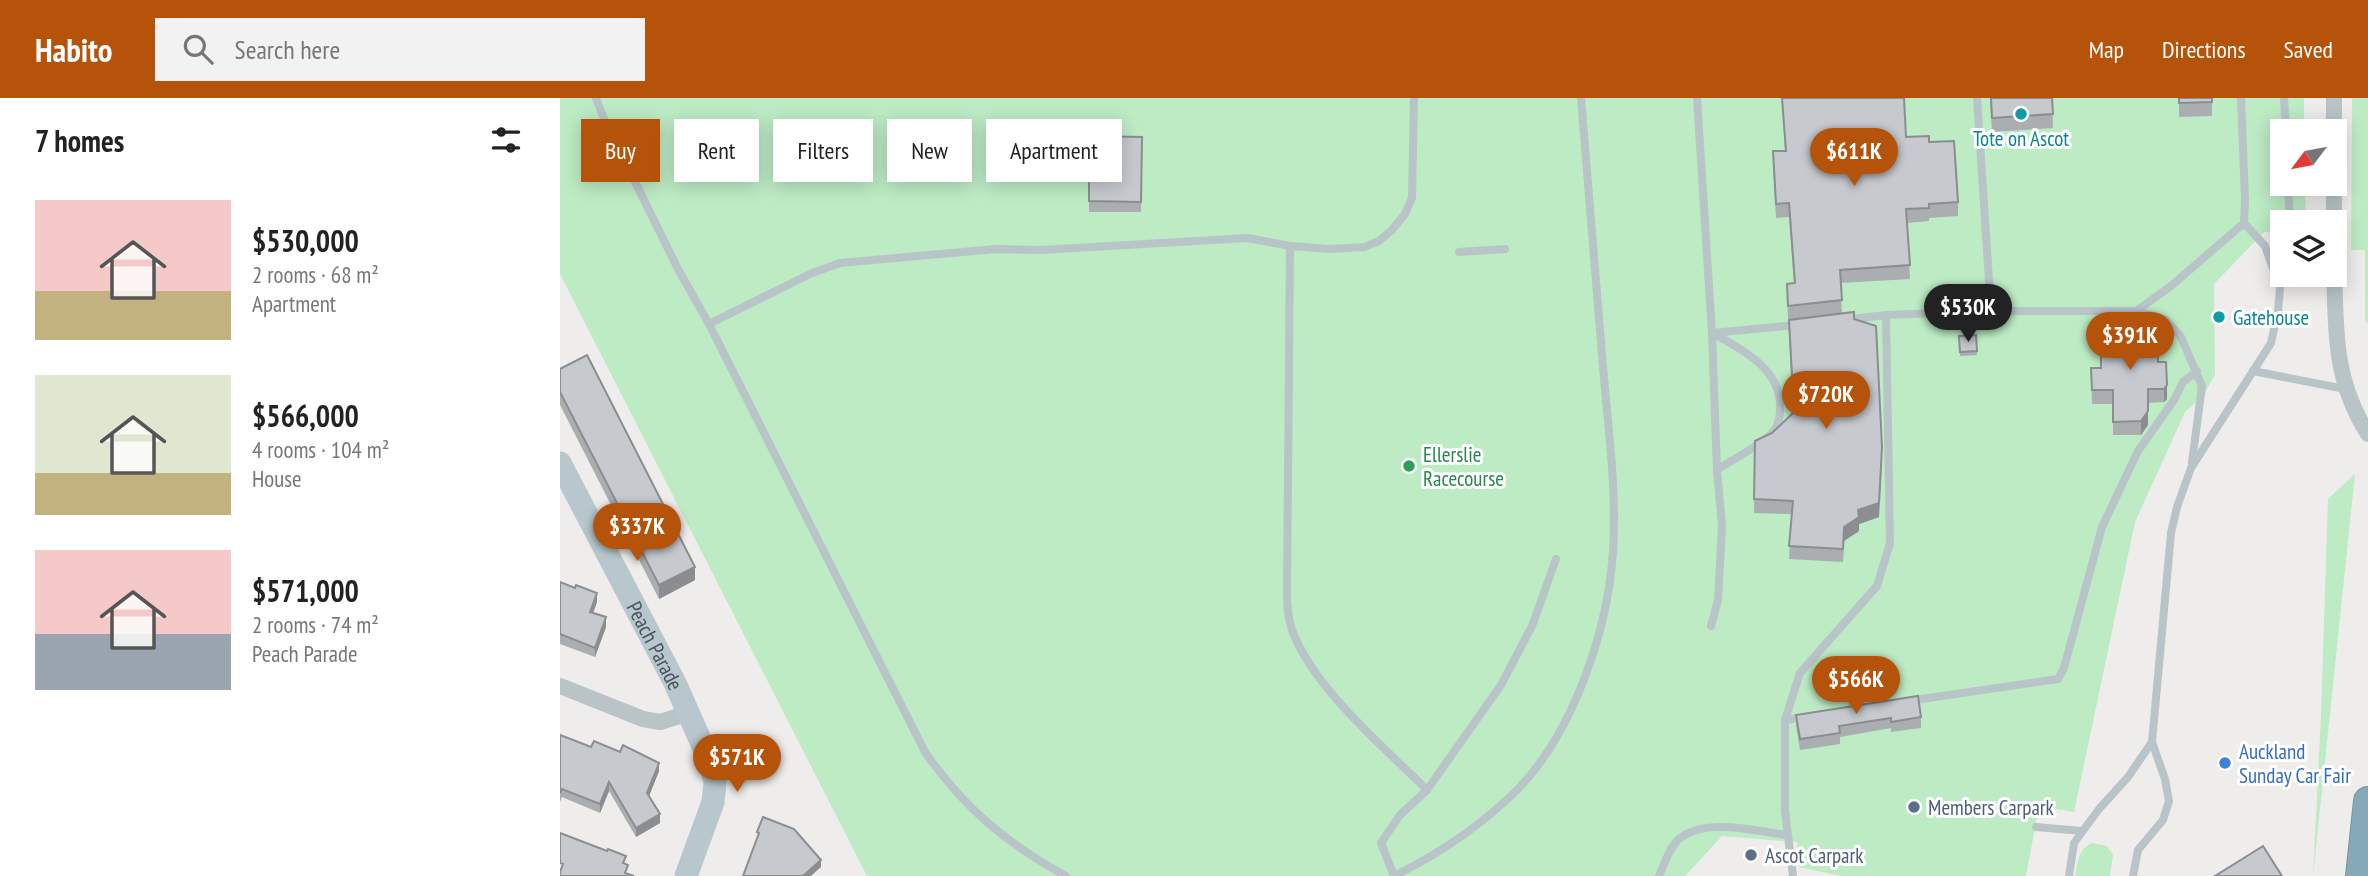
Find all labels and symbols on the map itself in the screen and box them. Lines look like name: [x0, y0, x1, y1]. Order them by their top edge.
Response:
marker: Tote on Ascot: [2013, 106, 2029, 122]
north arrow: [2270, 119, 2347, 196]
place label: Tote on Ascot: [1973, 125, 2069, 152]
pin: $611K: [1805, 129, 1903, 188]
pin: $530K: [1919, 285, 2017, 344]
place label: Gatehouse: [2233, 304, 2309, 331]
marker: Gatehouse: [2211, 309, 2227, 325]
pin: $391K: [2081, 313, 2179, 372]
pin: $720K: [1777, 372, 1875, 431]
place label: Ellerslie Racecourse: [1423, 441, 1504, 492]
marker: Ellerslie Racecourse: [1401, 458, 1417, 474]
pin: $337K: [588, 504, 686, 563]
street label: Peach Parade: [621, 597, 690, 694]
pin: $566K: [1807, 656, 1905, 716]
pin: $571K: [688, 734, 786, 794]
place label: Auckland Sunday Car Fair: [2239, 738, 2351, 789]
marker: Auckland Sunday Car Fair: [2217, 755, 2233, 771]
place label: Members Carpark: [1928, 794, 2054, 821]
marker: Members Carpark: [1906, 799, 1922, 815]
place label: Ascot Carpark: [1765, 842, 1863, 869]
marker: Ascot Carpark: [1743, 847, 1759, 863]

